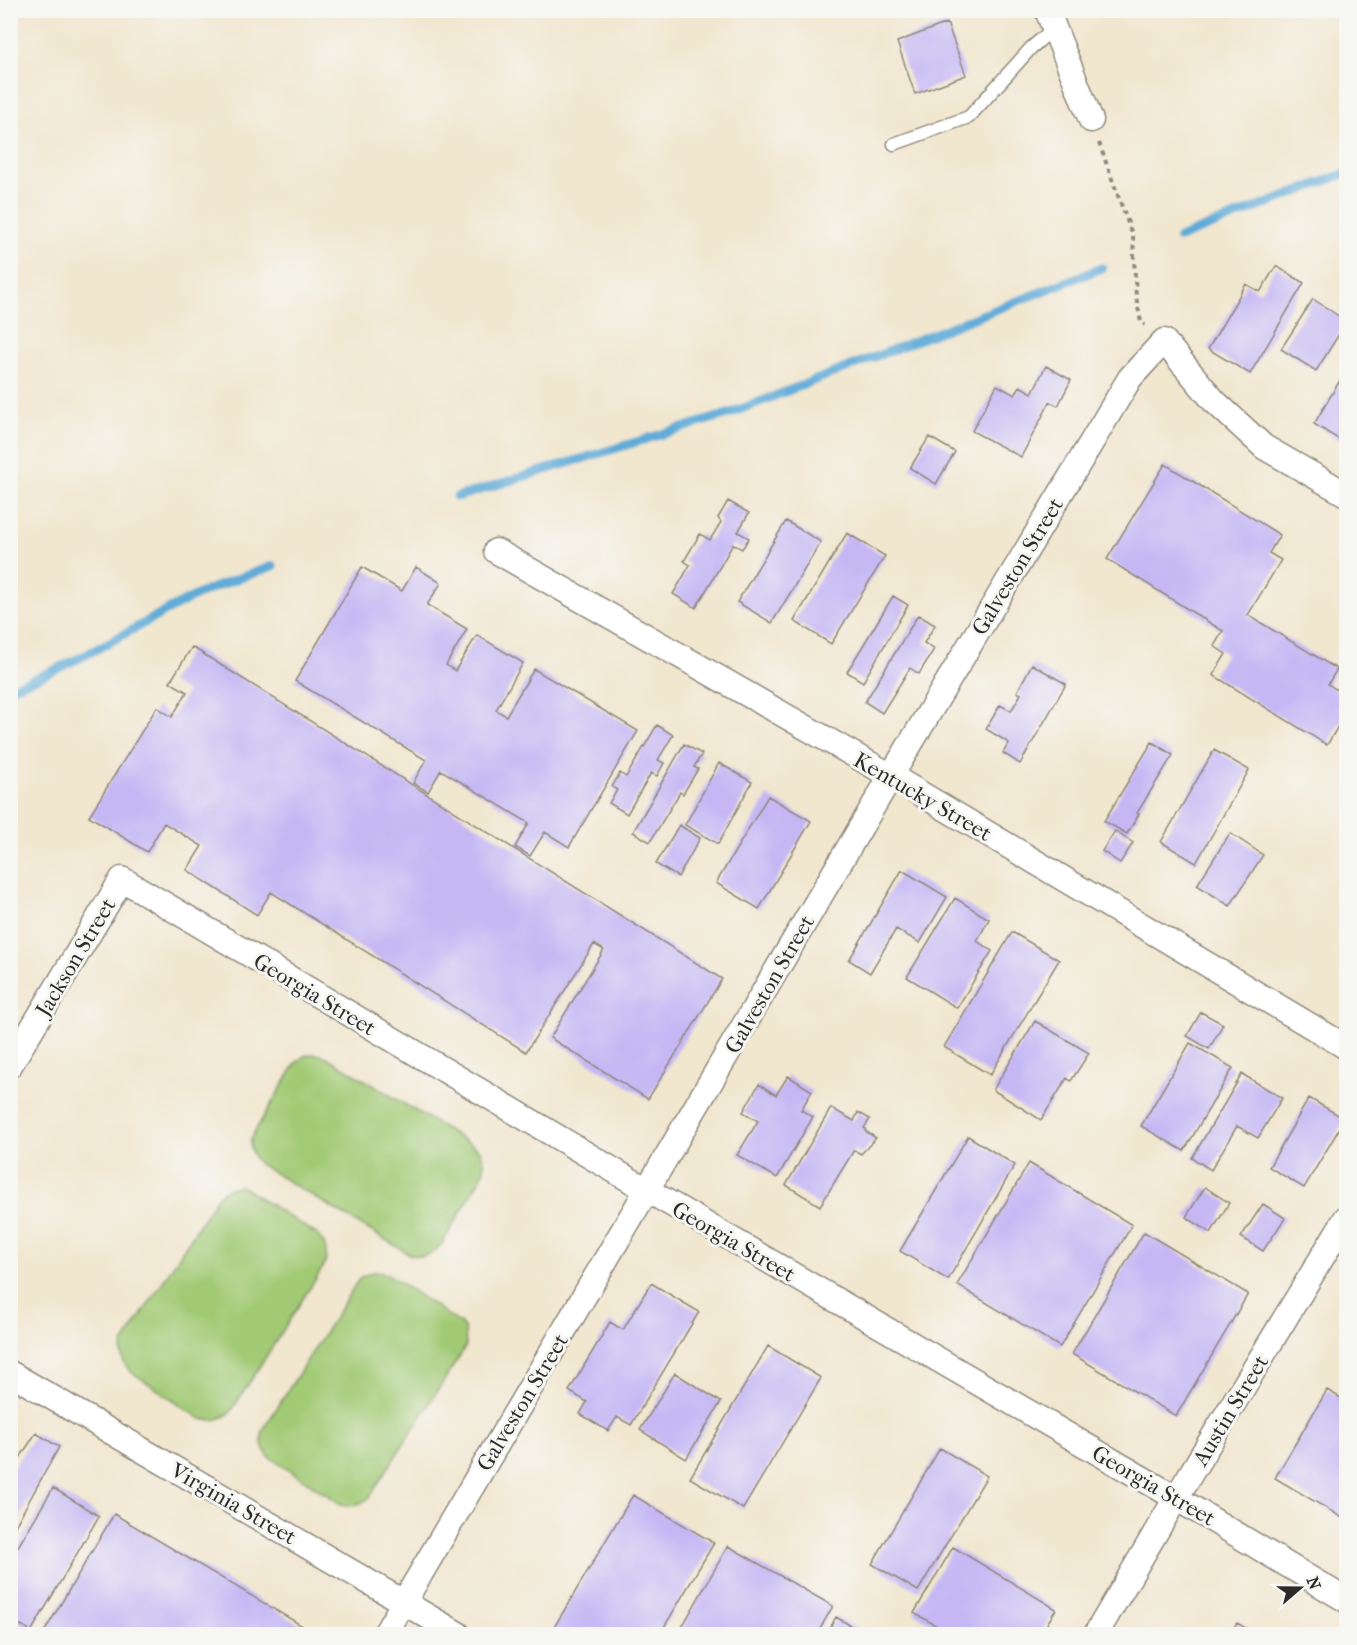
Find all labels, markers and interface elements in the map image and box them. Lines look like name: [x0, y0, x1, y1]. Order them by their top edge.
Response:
street label: Galveston Street: [967, 493, 1069, 640]
street label: Kentucky Street: [849, 747, 996, 847]
street label: Jackson Street: [29, 893, 121, 1023]
street label: Galveston Street: [720, 911, 820, 1058]
street label: Georgia Street: [249, 948, 380, 1042]
street label: Georgia Street: [667, 1196, 800, 1288]
street label: Galveston Street: [472, 1329, 574, 1476]
street label: Austin Street: [1187, 1350, 1274, 1471]
street label: Georgia Street: [1087, 1440, 1220, 1532]
street label: Virginia Street: [165, 1457, 301, 1550]
north arrow: [1270, 1558, 1330, 1618]
text: N: [1303, 1574, 1325, 1593]

